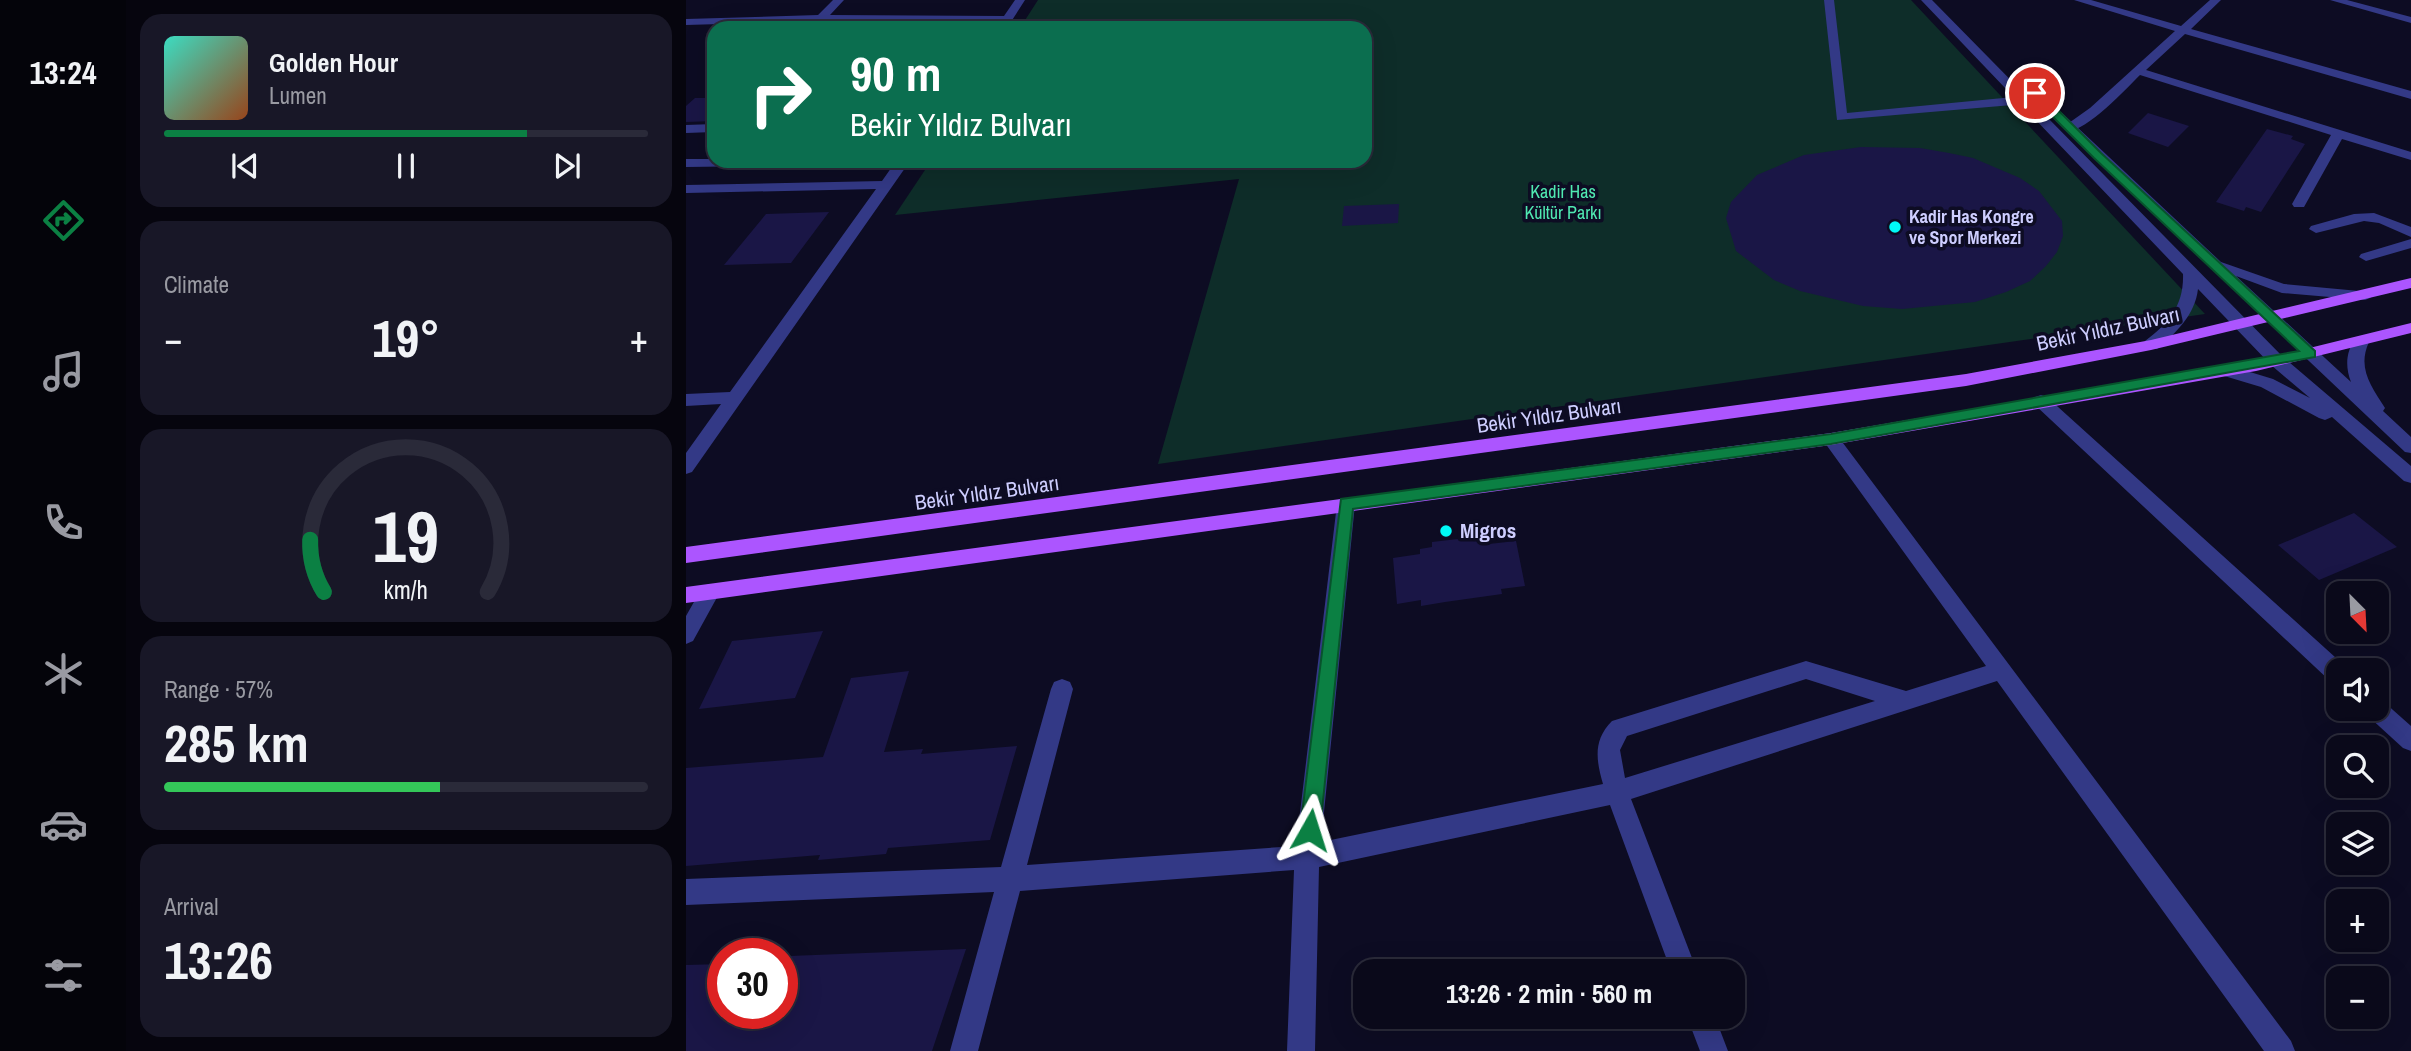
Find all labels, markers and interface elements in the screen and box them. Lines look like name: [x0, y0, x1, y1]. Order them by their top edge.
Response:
text: 90 m: [850, 40, 942, 106]
text: Golden Hour: [269, 45, 398, 80]
icon: right: [735, 49, 826, 140]
text: 13:24: [29, 51, 97, 94]
pin: [2005, 63, 2065, 123]
icon: arrive: [2016, 74, 2054, 112]
text: Lumen: [269, 80, 327, 111]
text: Bekir Yıldız Bulvarı: [850, 103, 1072, 146]
icon: previous: [226, 147, 264, 185]
icon: pause: [387, 147, 425, 185]
icon: next: [548, 147, 586, 185]
park label: Kadir Has Kültür Parkı: [1524, 179, 1602, 225]
icon: directions: [39, 196, 88, 245]
place label: Kadir Has Kongre ve Spor Merkezi: [1909, 204, 2034, 250]
marker: Kadir Has Kongre ve Spor Merkezi: [1887, 219, 1903, 235]
text: Climate: [164, 269, 229, 300]
street label: Bekir Yıldız Bulvarı: [2034, 299, 2182, 358]
text: 19°: [372, 303, 440, 373]
text: −: [164, 313, 182, 364]
text: +: [630, 313, 648, 364]
icon: music: [39, 347, 88, 396]
street label: Bekir Yıldız Bulvarı: [1475, 391, 1623, 440]
street label: Bekir Yıldız Bulvarı: [913, 468, 1061, 517]
text: 19: [373, 487, 439, 585]
icon: phone: [39, 498, 88, 547]
place label: Migros: [1460, 516, 1516, 545]
marker: Migros: [1438, 523, 1454, 539]
text: km/h: [384, 572, 428, 606]
north arrow: [2326, 581, 2389, 644]
map controls: [2326, 581, 2389, 1029]
icon: climate: [39, 649, 88, 698]
button: sound: [2326, 658, 2389, 721]
text: Range · 57%: [164, 674, 273, 705]
text: 285 km: [164, 708, 309, 778]
button: search: [2326, 735, 2389, 798]
position arrow: [1273, 793, 1347, 867]
icon: car: [39, 800, 88, 849]
button: layers: [2326, 812, 2389, 875]
button: +: [2326, 889, 2389, 952]
text: Arrival: [164, 891, 219, 922]
text: 13:26: [164, 925, 273, 995]
speed limit sign: 30: [707, 938, 798, 1029]
icon: filters: [39, 951, 88, 1000]
button: −: [2326, 966, 2389, 1029]
text: 13:26 · 2 min · 560 m: [1446, 976, 1652, 1011]

